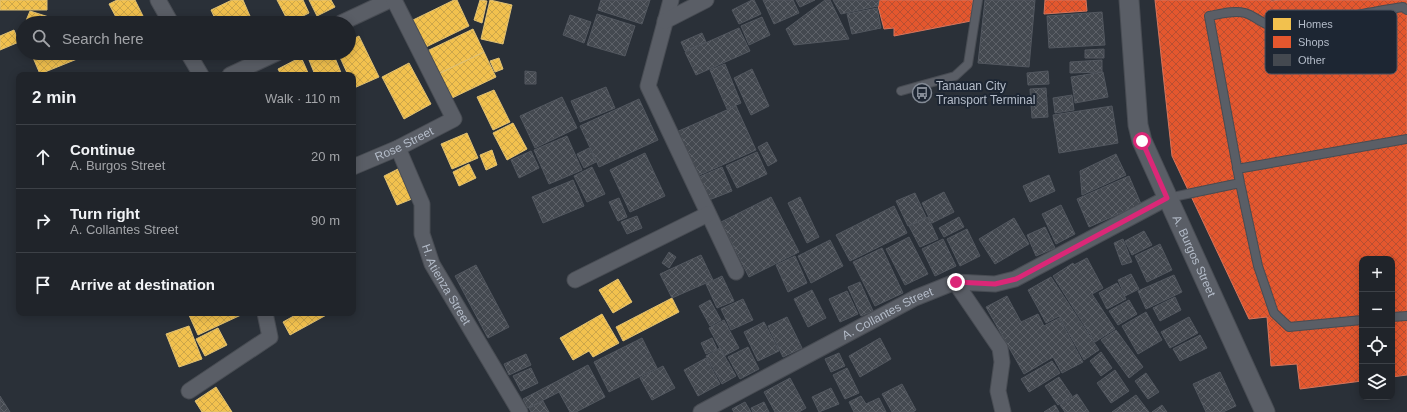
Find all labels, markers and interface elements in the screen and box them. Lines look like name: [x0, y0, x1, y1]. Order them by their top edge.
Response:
legend: [1265, 10, 1397, 74]
search box: [16, 16, 356, 60]
text: Homes: [1298, 18, 1333, 30]
icon: search: [30, 27, 52, 49]
text: Search here: [62, 30, 144, 47]
text: Shops: [1298, 36, 1330, 48]
text: Other: [1298, 54, 1326, 66]
place label: Tanauan City Transport Terminal: [936, 79, 1035, 107]
bus stop icon: Tanauan City Transport Terminal: [911, 82, 933, 104]
text: 2 min: [32, 88, 76, 107]
text: Walk · 110 m: [265, 91, 340, 106]
street label: Rose Street: [373, 124, 436, 164]
route start: [1133, 132, 1151, 150]
text: Continue: [70, 141, 135, 158]
icon: ahead: [32, 146, 54, 168]
text: 20 m: [311, 149, 340, 164]
text: A. Burgos Street: [70, 158, 165, 173]
text: Turn right: [70, 205, 140, 222]
icon: right: [32, 210, 54, 232]
text: 90 m: [311, 213, 340, 228]
street label: A. Burgos Street: [1170, 213, 1219, 300]
text: A. Collantes Street: [70, 222, 178, 237]
street label: H. Atienza Street: [419, 242, 474, 328]
map controls: [1359, 256, 1395, 400]
button: +: [1359, 256, 1395, 292]
route end: [947, 273, 965, 291]
icon: arrive: [32, 274, 54, 296]
text: Arrive at destination: [70, 276, 215, 293]
street label: A. Collantes Street: [840, 284, 936, 343]
button: −: [1359, 292, 1395, 328]
button: locate: [1359, 328, 1395, 364]
button: layers: [1359, 364, 1395, 400]

